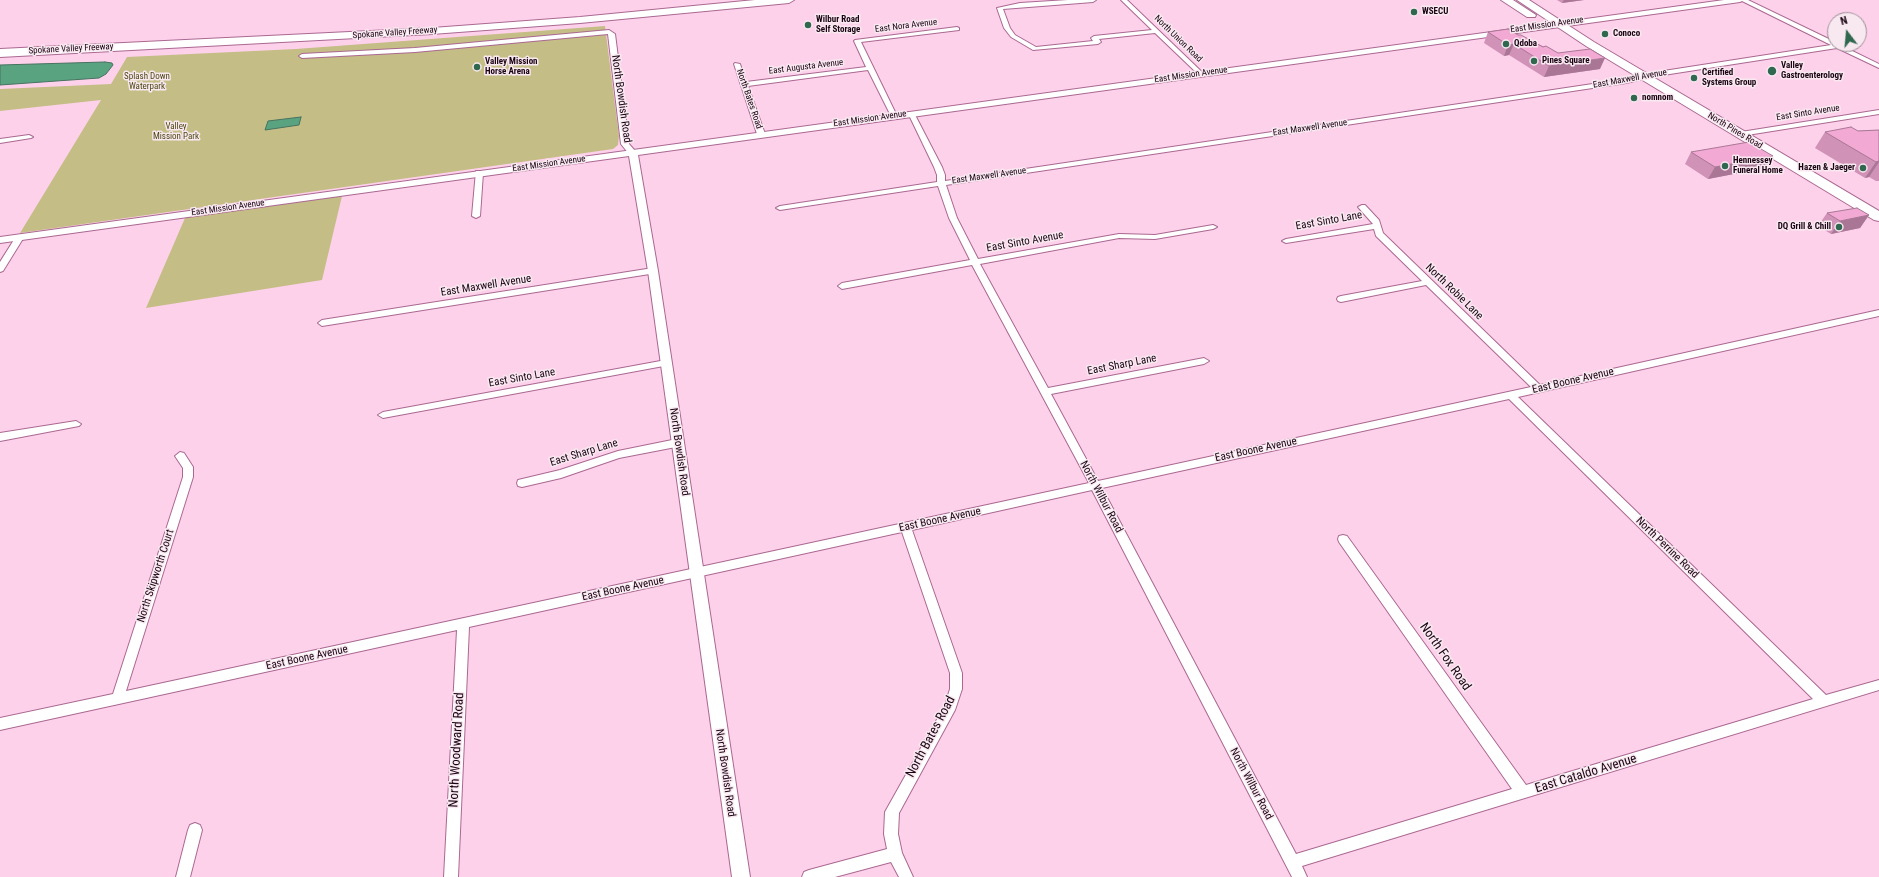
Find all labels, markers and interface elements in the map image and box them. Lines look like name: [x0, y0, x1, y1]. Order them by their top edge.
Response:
marker: WSECU: [1409, 7, 1419, 17]
place label: WSECU: [1422, 7, 1448, 17]
north arrow: [1827, 12, 1867, 52]
street label: North Union Road: [1152, 13, 1204, 65]
text: N: [1839, 14, 1849, 28]
place label: Wilbur Road Self Storage: [816, 15, 860, 36]
street label: East Mission Avenue: [1510, 15, 1584, 35]
street label: East Nora Avenue: [874, 17, 938, 35]
marker: Wilbur Road Self Storage: [803, 20, 813, 30]
street label: Spokane Valley Freeway: [352, 25, 438, 41]
marker: Conoco: [1600, 29, 1610, 39]
place label: Conoco: [1613, 29, 1640, 39]
marker: Qdoba: [1501, 39, 1511, 49]
place label: Qdoba: [1514, 39, 1537, 49]
street label: Spokane Valley Freeway: [28, 41, 114, 57]
street label: North Bowdish Road: [608, 54, 634, 144]
marker: Pines Square: [1529, 56, 1539, 66]
place label: Pines Square: [1542, 56, 1589, 66]
place label: Valley Mission Horse Arena: [485, 57, 538, 78]
street label: East Augusta Avenue: [768, 57, 844, 77]
place label: Valley Gastroenterology: [1781, 61, 1843, 82]
marker: Valley Mission Horse Arena: [472, 62, 482, 72]
street label: East Mission Avenue: [1154, 65, 1228, 85]
marker: Valley Gastroenterology: [1766, 65, 1778, 77]
street label: East Maxwell Avenue: [1592, 67, 1668, 91]
street label: North Bates Road: [734, 68, 764, 130]
place label: Certified Systems Group: [1702, 68, 1756, 89]
park label: Splash Down Waterpark: [124, 72, 170, 93]
marker: Certified Systems Group: [1689, 73, 1699, 83]
marker: nomnom: [1629, 93, 1639, 103]
place label: nomnom: [1642, 93, 1673, 103]
street label: East Sinto Avenue: [1776, 103, 1840, 123]
street label: East Mission Avenue: [833, 109, 907, 129]
street label: North Pines Road: [1706, 110, 1764, 152]
street label: East Maxwell Avenue: [1272, 117, 1348, 139]
park label: Valley Mission Park: [153, 122, 199, 143]
street label: East Mission Avenue: [512, 154, 586, 174]
place label: Hennessey Funeral Home: [1733, 156, 1783, 177]
marker: Hennessey Funeral Home: [1720, 161, 1730, 171]
place label: Hazen & Jaeger: [1798, 163, 1855, 173]
marker: Hazen & Jaeger: [1858, 163, 1868, 173]
street label: East Maxwell Avenue: [951, 165, 1027, 187]
street label: East Mission Avenue: [191, 198, 265, 218]
street label: East Sinto Lane: [1295, 209, 1363, 233]
place label: DQ Grill & Chill: [1778, 222, 1831, 232]
marker: DQ Grill & Chill: [1834, 222, 1844, 232]
street label: East Sinto Avenue: [985, 229, 1065, 255]
street label: North Robie Lane: [1422, 261, 1486, 323]
street label: East Maxwell Avenue: [440, 272, 532, 300]
street label: East Sharp Lane: [1086, 352, 1158, 378]
street label: East Boone Avenue: [1531, 365, 1615, 397]
street label: East Sinto Lane: [488, 366, 556, 390]
street label: North Bowdish Road: [666, 407, 692, 497]
street label: East Boone Avenue: [1214, 435, 1298, 465]
street label: East Sharp Lane: [549, 436, 619, 470]
street label: North Wilbur Road: [1077, 459, 1125, 535]
street label: East Boone Avenue: [898, 505, 982, 535]
street label: North Perrine Road: [1633, 515, 1701, 581]
street label: North Skipworth Court: [135, 528, 177, 624]
street label: East Boone Avenue: [581, 574, 665, 604]
street label: North Fox Road: [1416, 620, 1474, 694]
street label: East Boone Avenue: [265, 643, 349, 673]
street label: North Woodward Road: [446, 692, 468, 808]
street label: North Bates Road: [903, 693, 959, 781]
street label: North Bowdish Road: [712, 728, 738, 818]
street label: North Wilbur Road: [1227, 746, 1275, 822]
street label: East Cataldo Avenue: [1533, 751, 1639, 797]

